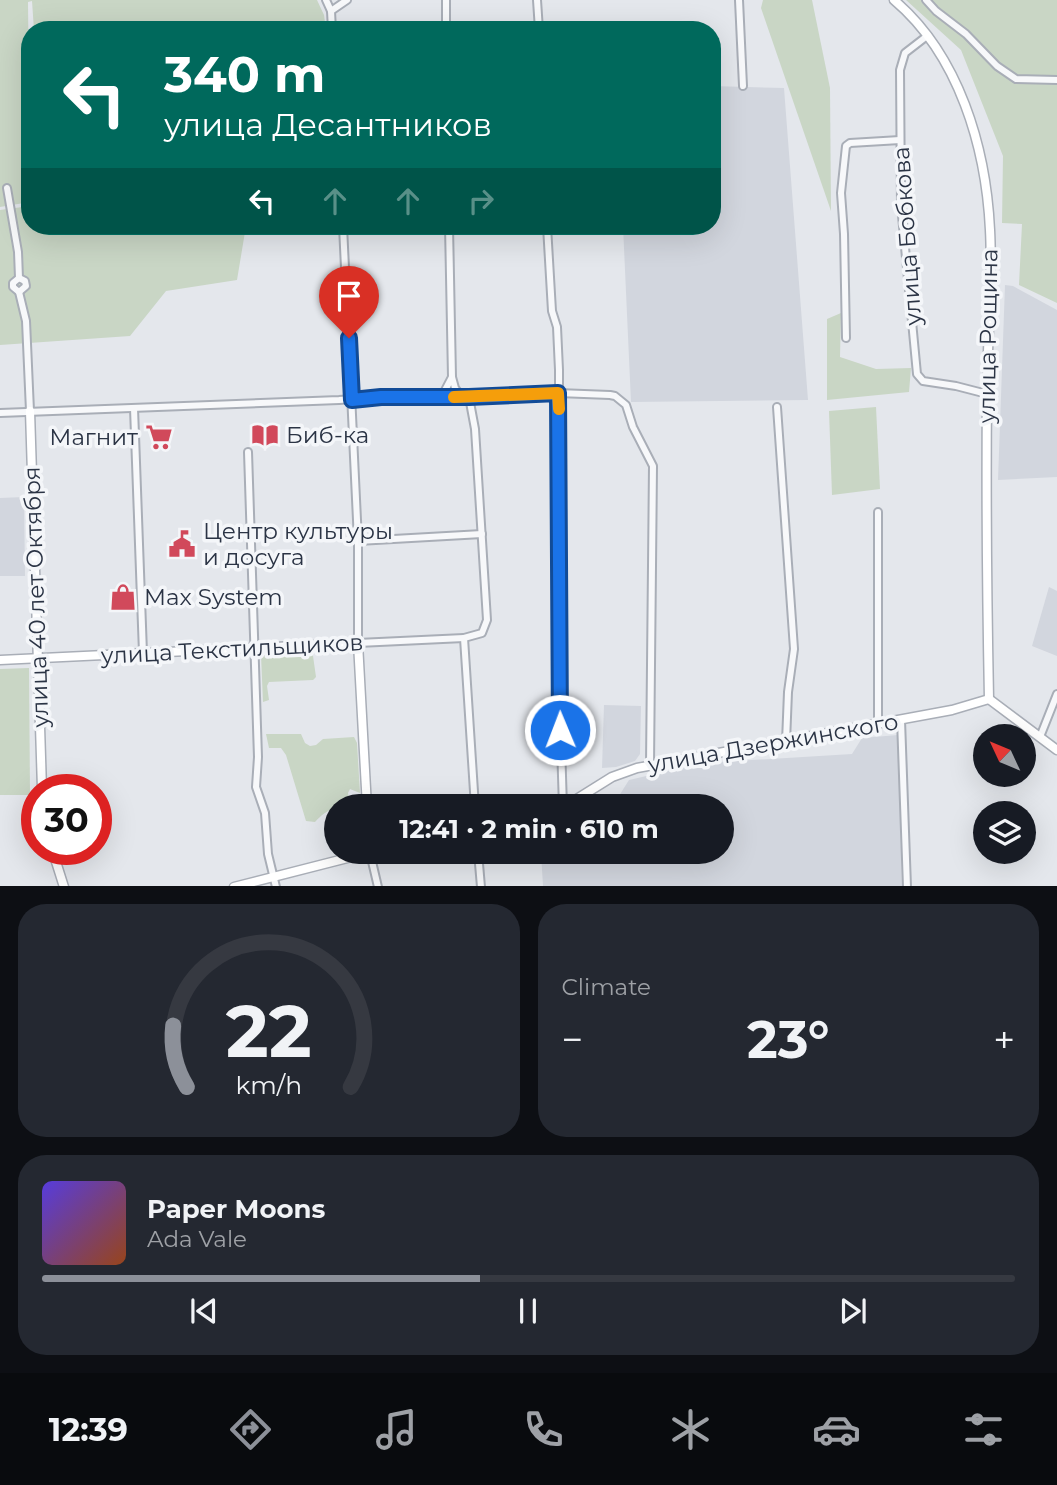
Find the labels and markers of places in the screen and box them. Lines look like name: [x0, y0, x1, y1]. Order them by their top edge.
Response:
pin: [319, 266, 379, 338]
library icon: Биб-ка: [250, 420, 280, 450]
place label: Биб-ка: [286, 421, 369, 449]
supermarket icon: Магнит: [144, 422, 174, 452]
place label: Магнит: [49, 423, 138, 451]
place label: Центр культуры и досуга: [203, 517, 393, 571]
public building icon: Центр культуры и досуга: [167, 529, 197, 559]
shop icon: Max System: [108, 582, 138, 612]
place label: Max System: [144, 583, 283, 611]

